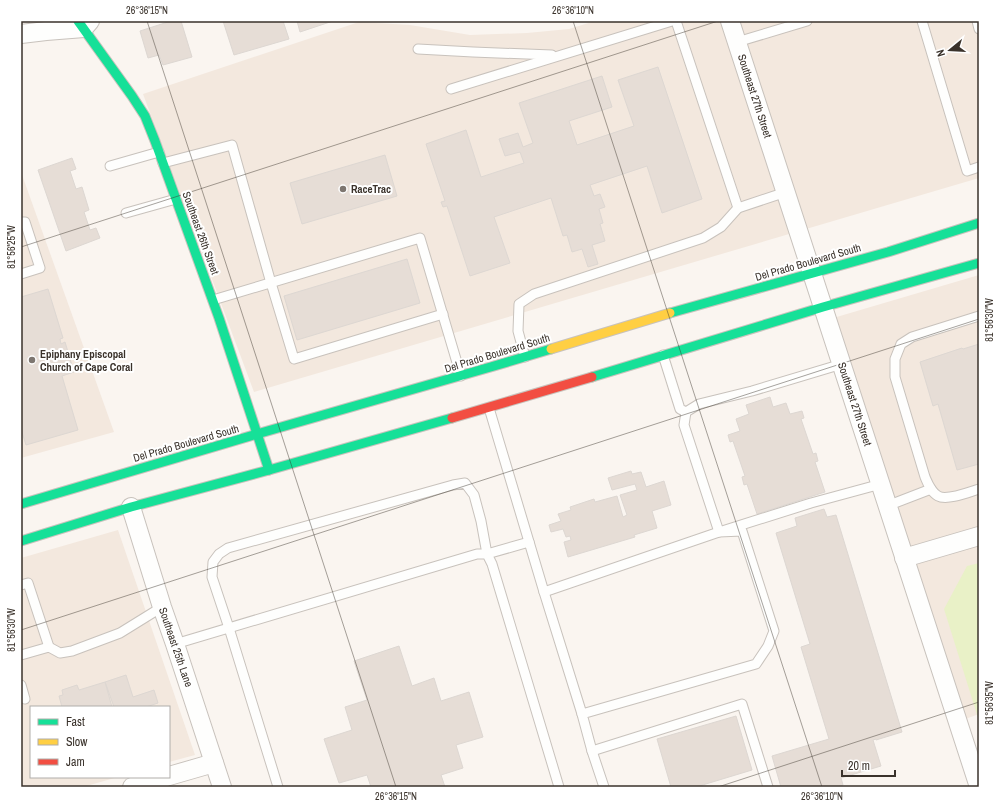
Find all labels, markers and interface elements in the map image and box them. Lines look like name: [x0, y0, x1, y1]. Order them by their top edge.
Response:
text: 26°36'15"N: [126, 4, 168, 17]
text: 26°36'10"N: [552, 4, 594, 17]
north arrow: [930, 30, 970, 70]
text: N: [933, 48, 948, 58]
street label: Southeast 27th Street: [735, 52, 775, 140]
place label: RaceTrac: [351, 182, 391, 196]
marker: RaceTrac: [338, 184, 348, 194]
street label: Southeast 26th Street: [179, 190, 223, 277]
text: 81°56'25"W: [5, 225, 18, 269]
street label: Del Prado Boulevard South: [754, 240, 862, 284]
text: 81°56'30"W: [983, 298, 996, 342]
street label: Del Prado Boulevard South: [443, 330, 551, 376]
place label: Epiphany Episcopal Church of Cape Coral: [40, 347, 133, 374]
marker: Epiphany Episcopal Church of Cape Coral: [27, 355, 37, 365]
street label: Southeast 27th Street: [835, 360, 875, 448]
street label: Del Prado Boulevard South: [132, 421, 240, 465]
street label: Southeast 25th Lane: [156, 605, 196, 689]
text: 81°56'30"W: [5, 608, 18, 652]
text: 81°56'35"W: [983, 681, 996, 725]
legend: [30, 706, 170, 778]
text: Fast: [66, 714, 85, 730]
text: Slow: [66, 734, 88, 750]
scale bar: [842, 752, 895, 778]
text: Jam: [66, 754, 85, 770]
text: 20 m: [848, 758, 870, 774]
text: 26°36'15"N: [375, 790, 417, 803]
text: 26°36'10"N: [801, 790, 843, 803]

